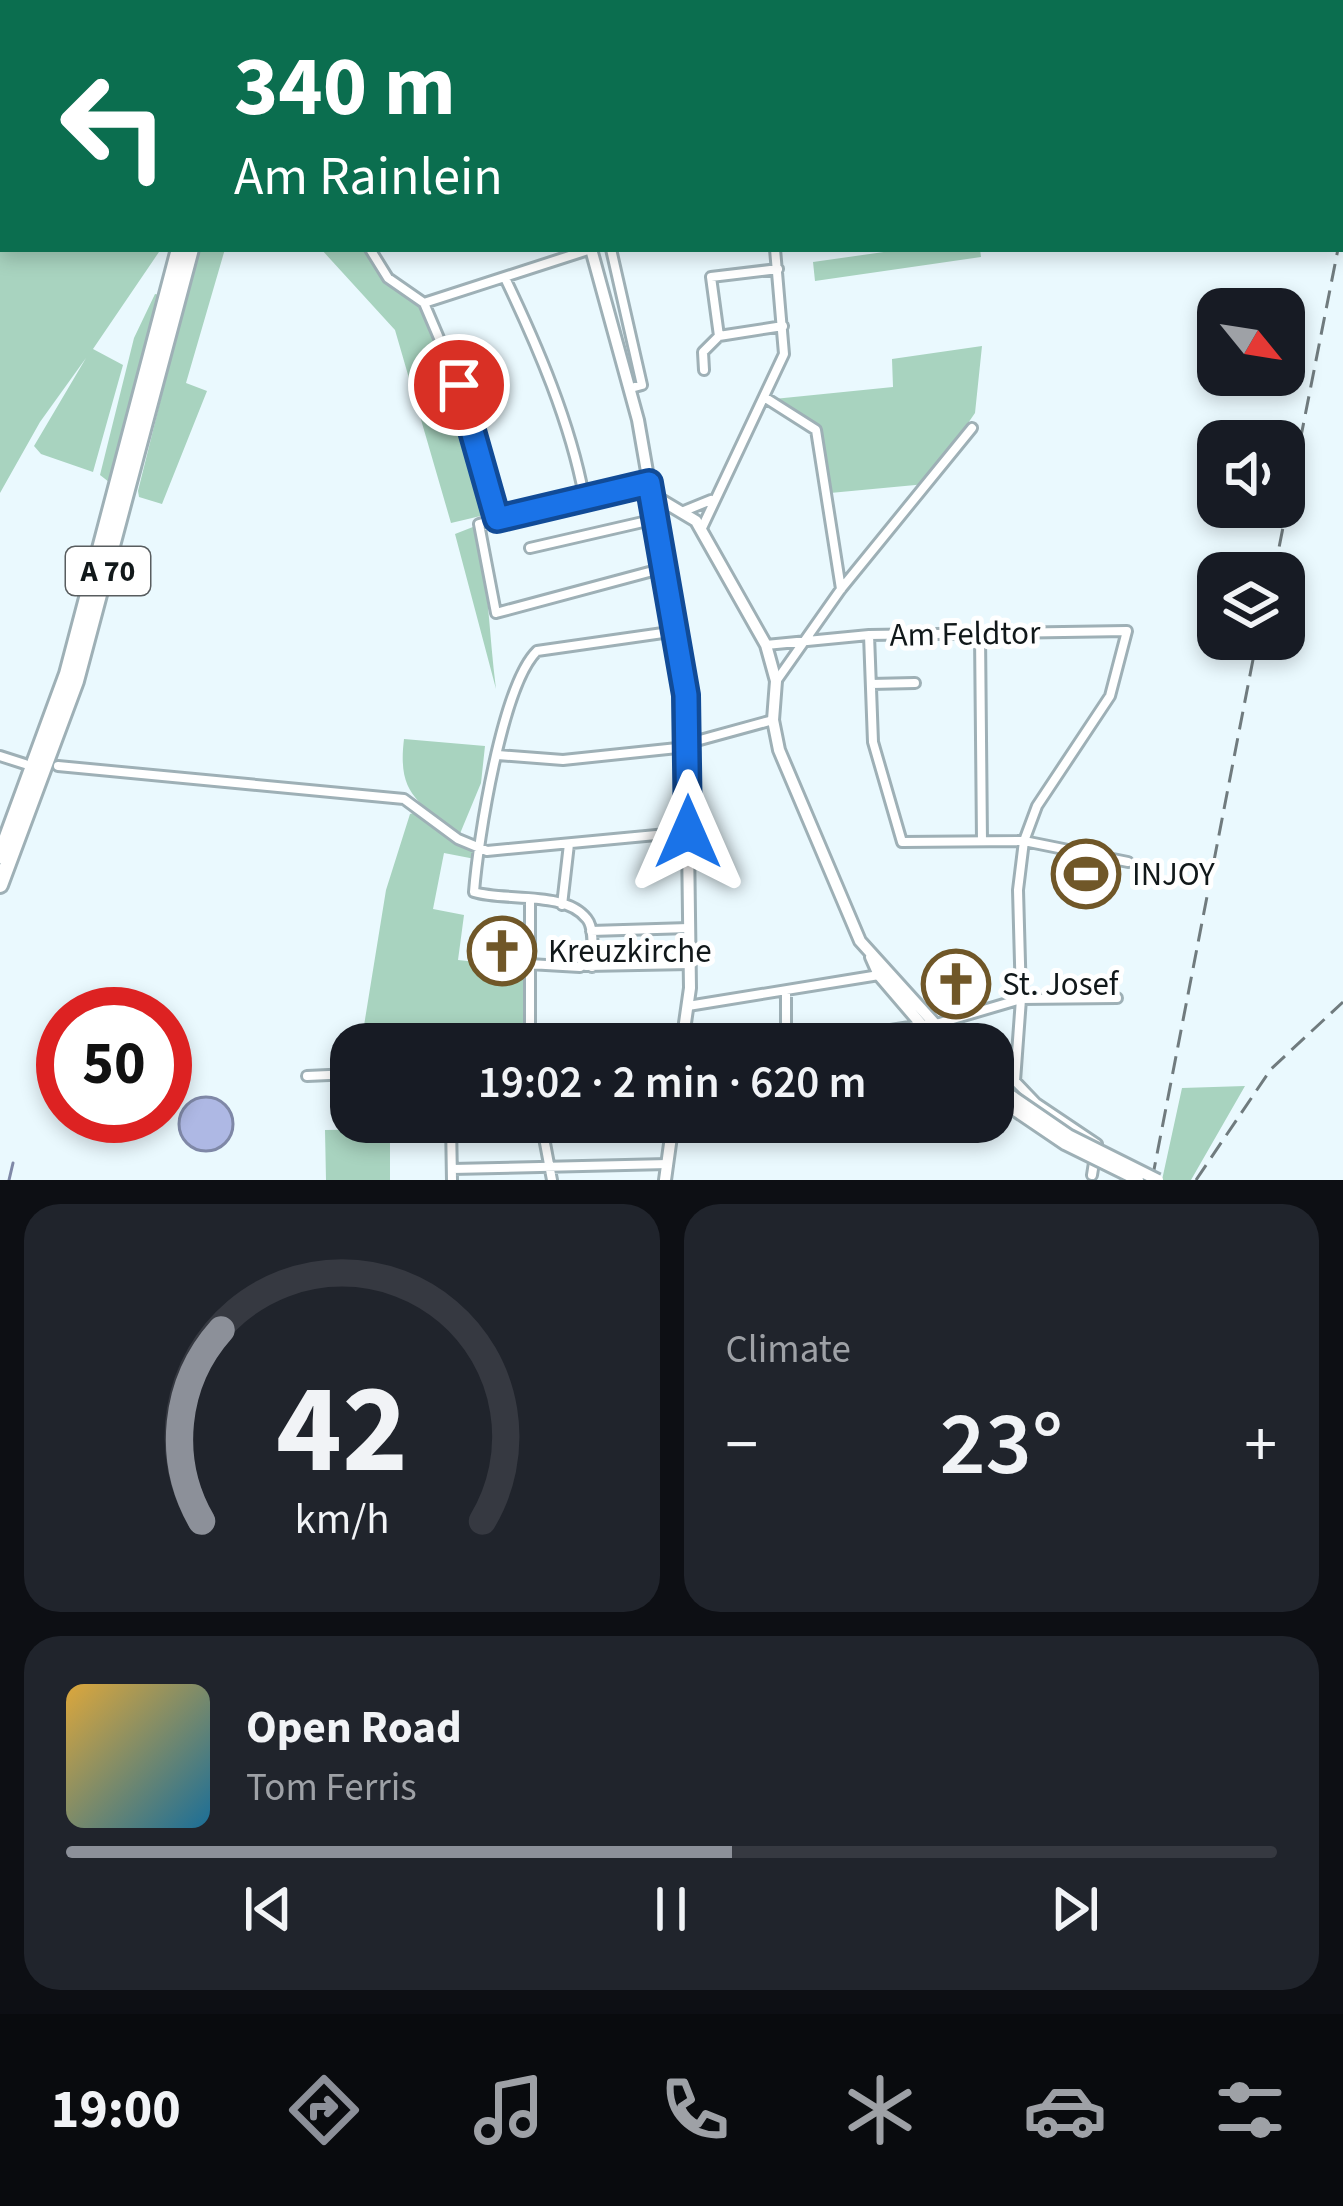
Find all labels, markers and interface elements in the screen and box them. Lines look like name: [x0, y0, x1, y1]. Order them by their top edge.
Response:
text: 340 m: [234, 28, 456, 148]
icon: left: [36, 48, 192, 204]
text: Am Rainlein: [234, 139, 503, 216]
north arrow: [1197, 288, 1305, 396]
map controls: [1197, 288, 1305, 660]
pin: [408, 334, 510, 436]
icon: arrive: [426, 352, 492, 418]
button: sound: [1197, 420, 1305, 528]
road number: A 70: [66, 547, 150, 595]
button: layers: [1197, 552, 1305, 660]
street label: Am Feldtor: [889, 609, 1041, 659]
position arrow: [625, 769, 751, 895]
sports icon: INJOY: [1051, 839, 1121, 909]
place label: INJOY: [1132, 851, 1215, 898]
church icon: Kreuzkirche: [467, 916, 537, 986]
place label: Kreuzkirche: [548, 928, 712, 975]
church icon: St. Josef: [921, 949, 991, 1019]
place label: St. Josef: [1002, 961, 1120, 1008]
speed limit sign: 50: [36, 987, 192, 1143]
text: 19:02 · 2 min · 620 m: [478, 1051, 866, 1115]
text: Climate: [726, 1322, 851, 1378]
text: 42: [276, 1342, 408, 1520]
text: 23°: [939, 1381, 1063, 1509]
text: −: [726, 1398, 758, 1492]
text: +: [1244, 1398, 1277, 1492]
text: km/h: [294, 1489, 389, 1550]
text: Open Road: [246, 1696, 462, 1760]
text: Tom Ferris: [246, 1760, 417, 1816]
icon: previous: [235, 1876, 301, 1942]
icon: pause: [638, 1876, 704, 1942]
icon: next: [1042, 1876, 1108, 1942]
icon: directions: [282, 2068, 366, 2152]
icon: music: [467, 2068, 551, 2152]
icon: phone: [653, 2068, 737, 2152]
icon: climate: [838, 2068, 922, 2152]
icon: car: [1023, 2068, 1107, 2152]
icon: filters: [1208, 2068, 1292, 2152]
text: 19:00: [51, 2072, 181, 2149]

